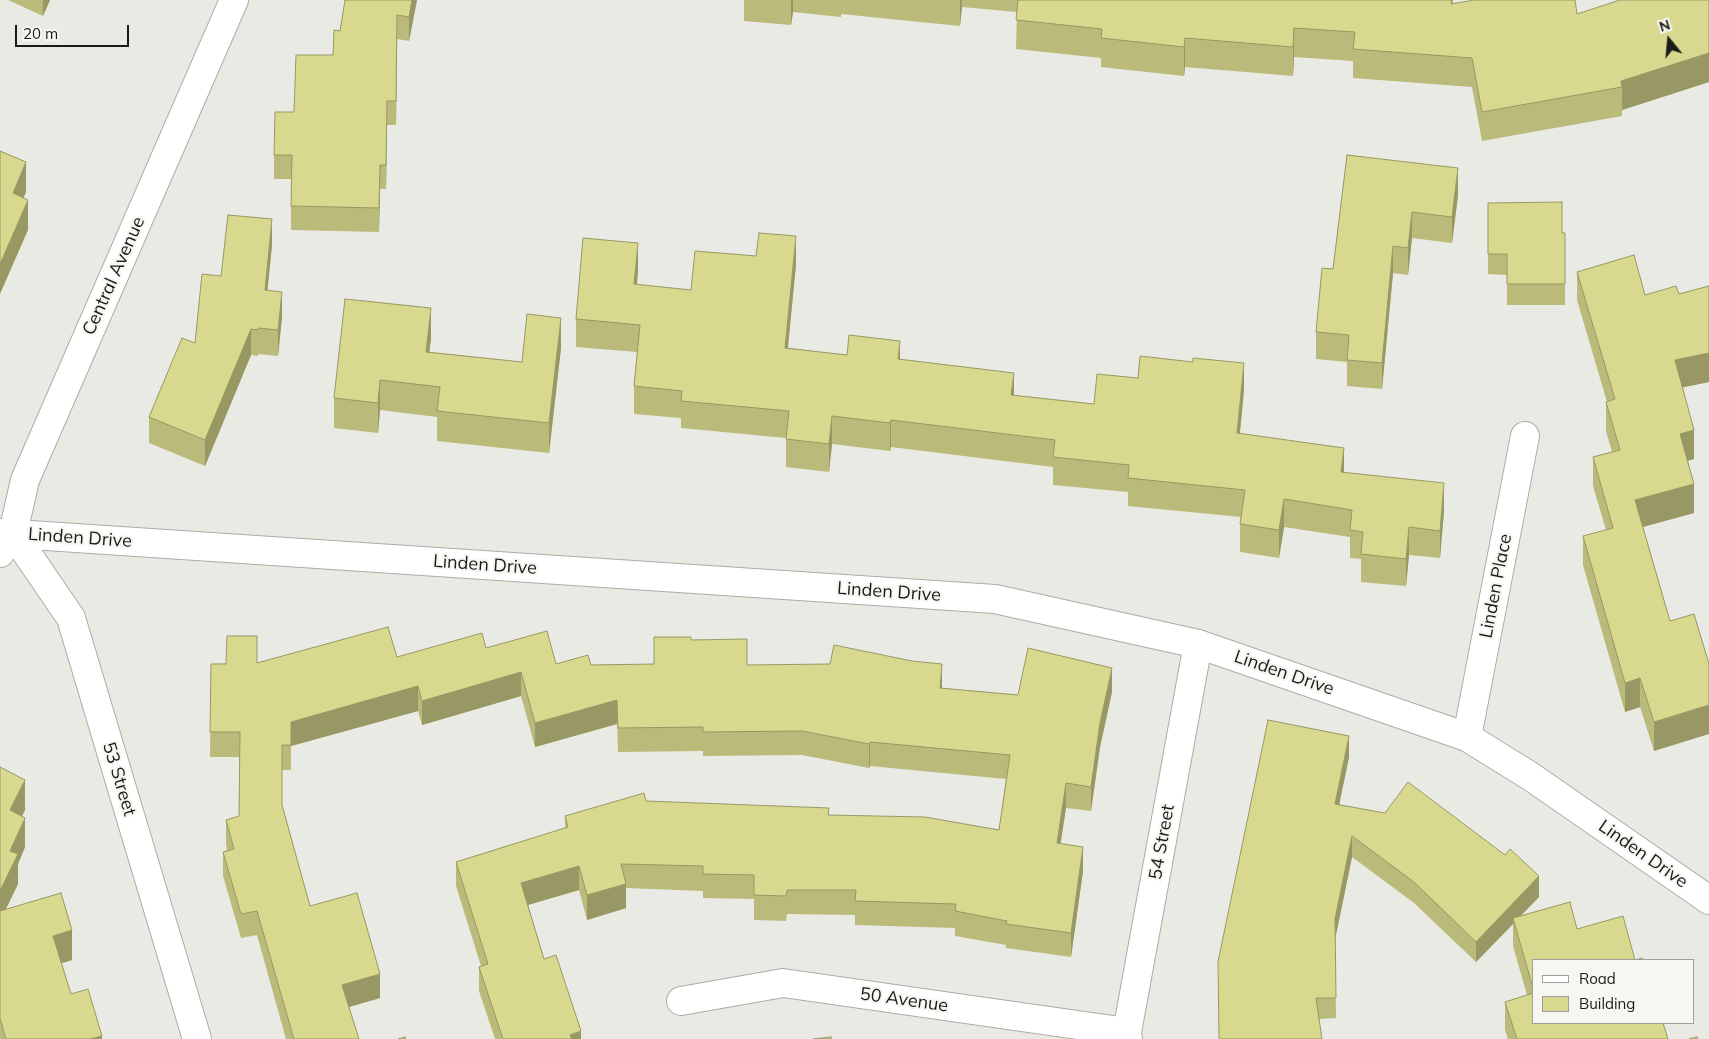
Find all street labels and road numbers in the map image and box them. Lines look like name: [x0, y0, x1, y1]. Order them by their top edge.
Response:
street label: Central Avenue: [78, 213, 150, 339]
street label: Linden Drive: [27, 524, 133, 552]
street label: Linden Place: [1475, 532, 1517, 640]
street label: Linden Drive: [432, 551, 538, 579]
street label: Linden Drive: [836, 578, 942, 606]
street label: Linden Drive: [1231, 646, 1337, 700]
street label: 53 Street: [98, 739, 140, 819]
street label: 54 Street: [1145, 803, 1179, 881]
street label: Linden Drive: [1594, 815, 1692, 893]
street label: 50 Avenue: [858, 983, 950, 1017]

